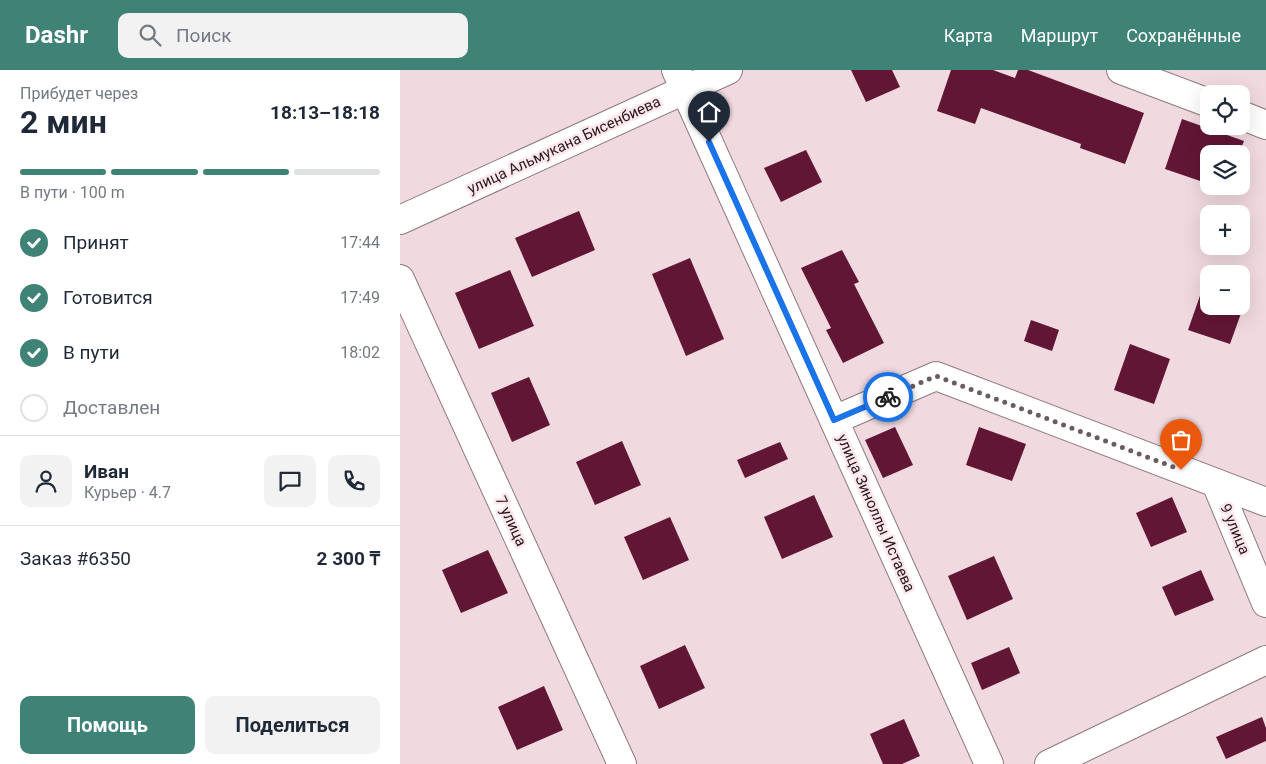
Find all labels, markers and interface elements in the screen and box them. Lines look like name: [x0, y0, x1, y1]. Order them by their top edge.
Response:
search box: [118, 13, 468, 58]
text: Dashr: [25, 21, 88, 49]
icon: search: [136, 21, 164, 49]
text: Поиск: [176, 24, 232, 47]
text: Карта: [944, 25, 993, 46]
text: Маршрут: [1021, 25, 1098, 46]
text: Сохранённые: [1126, 25, 1241, 46]
text: Прибудет через: [20, 84, 138, 103]
map controls: [1200, 85, 1250, 315]
button: locate: [1200, 85, 1250, 135]
pin: [688, 91, 730, 142]
street label: улица Альмукана Бисенбиева: [465, 92, 663, 198]
icon: home: [695, 98, 723, 126]
text: 18:13–18:18: [270, 101, 380, 124]
text: 2 мин: [20, 103, 107, 141]
button: layers: [1200, 145, 1250, 195]
text: В пути · 100 m: [20, 183, 125, 202]
button: +: [1200, 205, 1250, 255]
icon: check: [20, 229, 48, 257]
text: Принят: [63, 231, 129, 254]
text: 17:44: [340, 233, 380, 252]
button: −: [1200, 265, 1250, 315]
icon: check: [20, 284, 48, 312]
text: Готовится: [63, 286, 153, 309]
text: 17:49: [340, 288, 380, 307]
icon: check: [20, 339, 48, 367]
text: В пути: [63, 341, 120, 364]
text: 18:02: [340, 343, 380, 362]
courier: [863, 372, 913, 422]
icon: bike: [874, 383, 902, 411]
text: Доставлен: [63, 396, 160, 419]
pin: [1160, 419, 1202, 470]
icon: bag: [1167, 426, 1195, 454]
street label: улица Зиноллы Истаева: [833, 431, 919, 595]
button: person: [20, 455, 72, 507]
button: chat: [264, 455, 316, 507]
button: phone: [328, 455, 380, 507]
text: Иван: [84, 460, 129, 483]
text: Курьер · 4.7: [84, 483, 171, 502]
street label: 7 улица: [492, 493, 530, 549]
street label: 9 улица: [1216, 501, 1254, 557]
text: Заказ #6350: [20, 547, 131, 570]
text: 2 300 ₸: [317, 547, 380, 570]
button: Помощь: [20, 696, 195, 754]
button: Поделиться: [205, 696, 380, 754]

